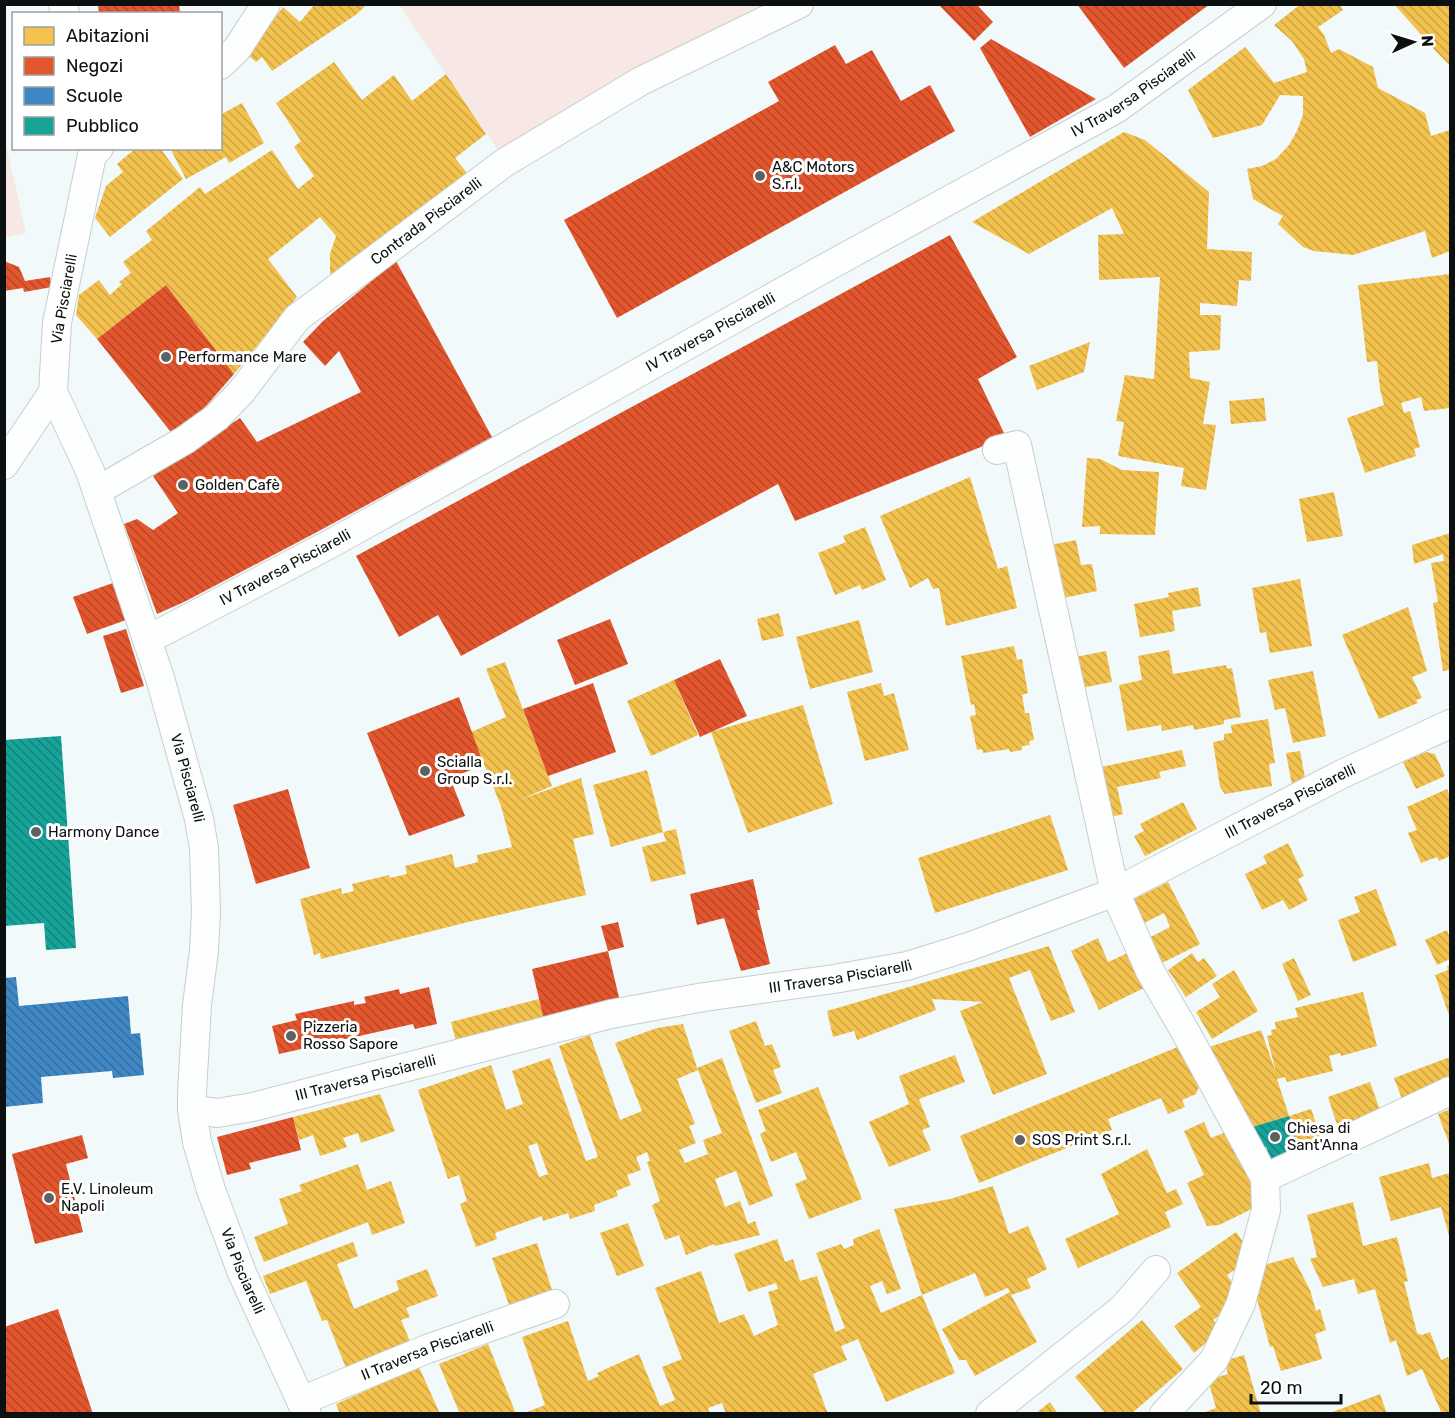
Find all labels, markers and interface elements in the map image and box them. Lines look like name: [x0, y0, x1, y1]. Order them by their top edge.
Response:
legend: [12, 12, 222, 150]
north arrow: [1383, 12, 1443, 72]
text: Abitazioni: [66, 25, 149, 47]
text: N: [1418, 35, 1437, 47]
street label: IV Traversa Pisciarelli: [1068, 46, 1199, 141]
text: Negozi: [66, 55, 123, 77]
text: Scuole: [66, 85, 123, 107]
text: Pubblico: [66, 115, 139, 137]
place label: A&C Motors S.r.l.: [772, 158, 855, 193]
marker: A&C Motors S.r.l.: [753, 169, 767, 183]
street label: Contrada Pisciarelli: [367, 174, 485, 269]
street label: Via Pisciarelli: [47, 252, 81, 346]
street label: IV Traversa Pisciarelli: [642, 289, 778, 376]
place label: Performance Mare: [178, 348, 307, 366]
marker: Performance Mare: [159, 350, 173, 364]
place label: Golden Cafè: [195, 476, 280, 494]
marker: Golden Cafè: [176, 478, 190, 492]
street label: IV Traversa Pisciarelli: [216, 525, 354, 609]
street label: Via Pisciarelli: [167, 731, 208, 824]
place label: Scialla Group S.r.l.: [437, 753, 512, 788]
street label: III Traversa Pisciarelli: [1222, 760, 1359, 842]
marker: Scialla Group S.r.l.: [418, 764, 432, 778]
place label: Harmony Dance: [48, 823, 159, 841]
marker: Harmony Dance: [29, 825, 43, 839]
street label: III Traversa Pisciarelli: [768, 956, 914, 997]
place label: Pizzeria Rosso Sapore: [303, 1018, 398, 1053]
marker: Pizzeria Rosso Sapore: [284, 1029, 298, 1043]
street label: III Traversa Pisciarelli: [293, 1051, 438, 1105]
place label: Chiesa di Sant'Anna: [1287, 1119, 1358, 1154]
marker: Chiesa di Sant'Anna: [1268, 1130, 1282, 1144]
place label: SOS Print S.r.l.: [1032, 1131, 1131, 1149]
marker: SOS Print S.r.l.: [1013, 1133, 1027, 1147]
place label: E.V. Linoleum Napoli: [61, 1180, 153, 1215]
marker: E.V. Linoleum Napoli: [42, 1191, 56, 1205]
street label: Via Pisciarelli: [217, 1225, 269, 1317]
street label: II Traversa Pisciarelli: [358, 1317, 496, 1384]
scale bar: [1251, 1367, 1341, 1405]
text: 20 m: [1260, 1377, 1302, 1399]

